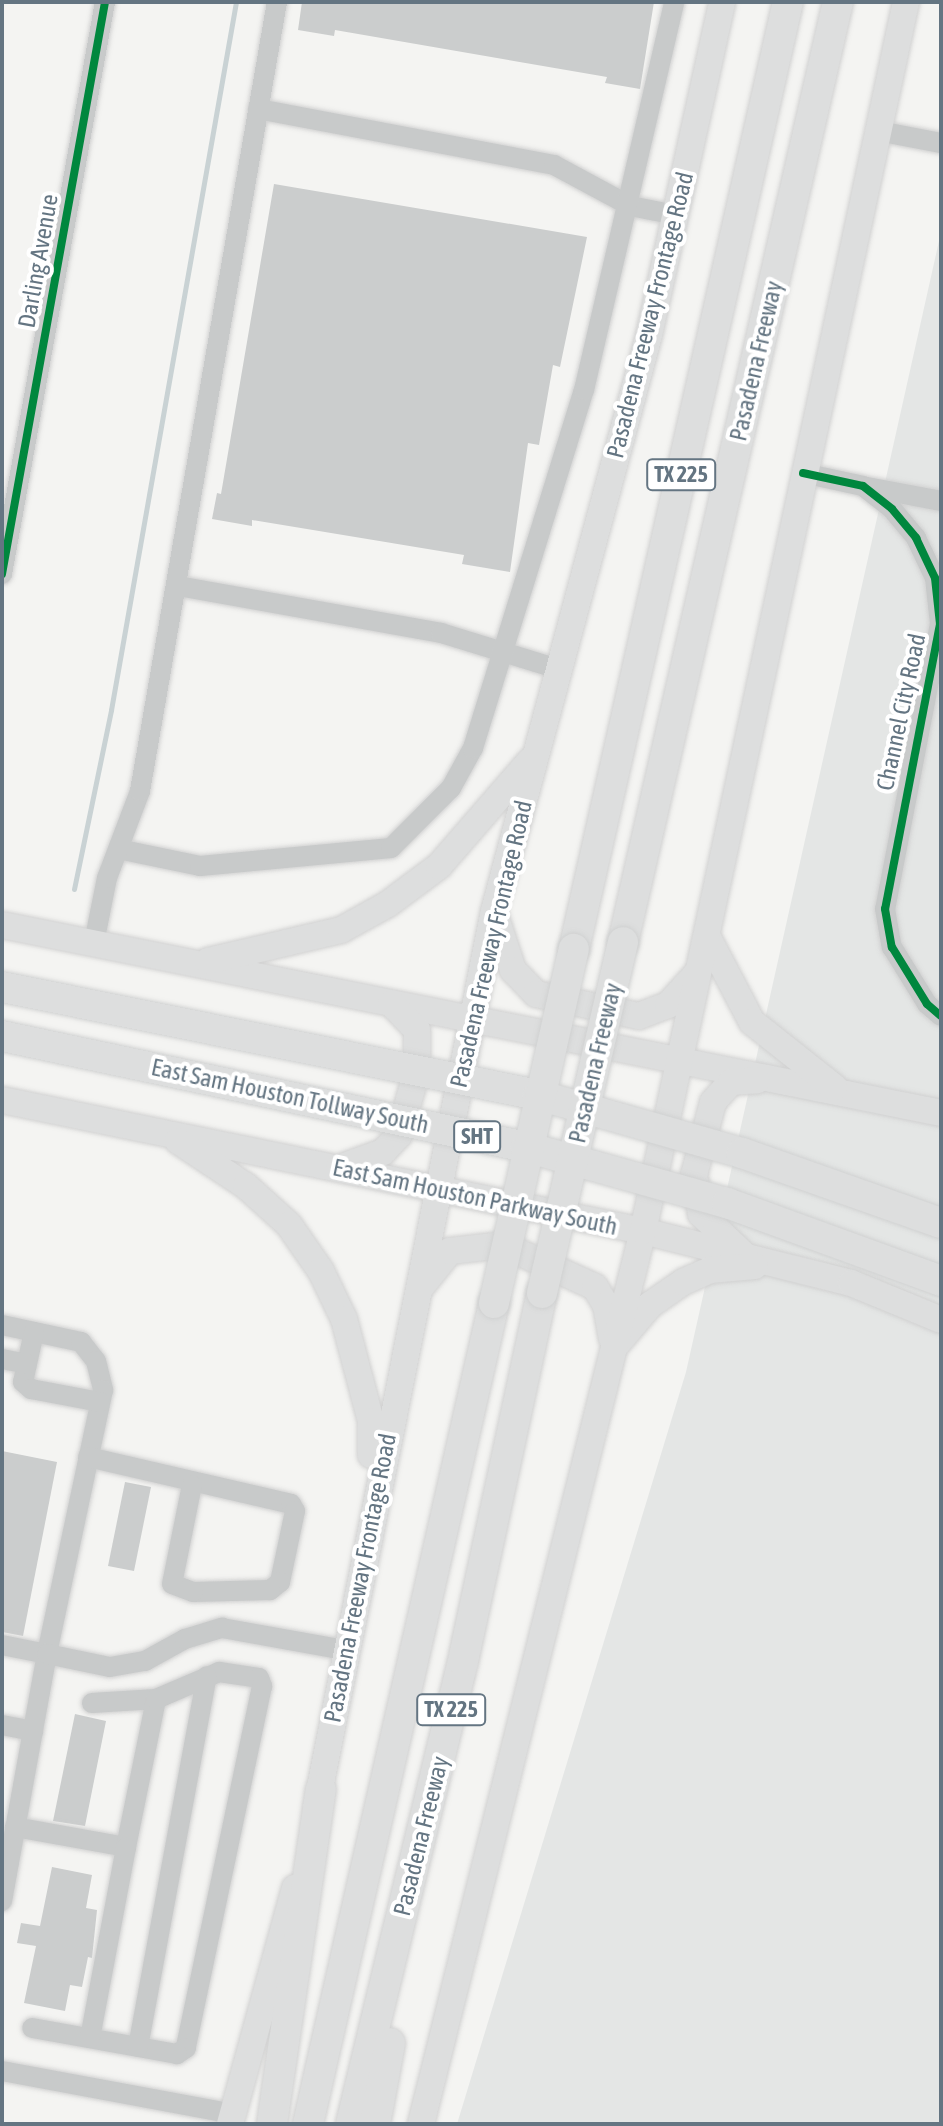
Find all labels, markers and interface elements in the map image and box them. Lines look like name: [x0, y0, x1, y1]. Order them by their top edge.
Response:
street label: Pasadena Freeway Frontage Road: [601, 169, 699, 461]
street label: Darling Avenue: [12, 192, 64, 330]
street label: Pasadena Freeway: [724, 278, 788, 444]
road number: TX 225: [645, 457, 717, 493]
street label: Channel City Road: [870, 631, 932, 793]
street label: Pasadena Freeway Frontage Road: [444, 798, 538, 1090]
street label: Pasadena Freeway: [563, 980, 627, 1146]
street label: East Sam Houston Tollway South: [149, 1053, 431, 1139]
road number: SHT: [453, 1119, 501, 1155]
street label: East Sam Houston Parkway South: [330, 1153, 620, 1241]
street label: Pasadena Freeway Frontage Road: [318, 1431, 402, 1725]
road number: TX 225: [415, 1692, 487, 1728]
street label: Pasadena Freeway: [387, 1753, 455, 1919]

